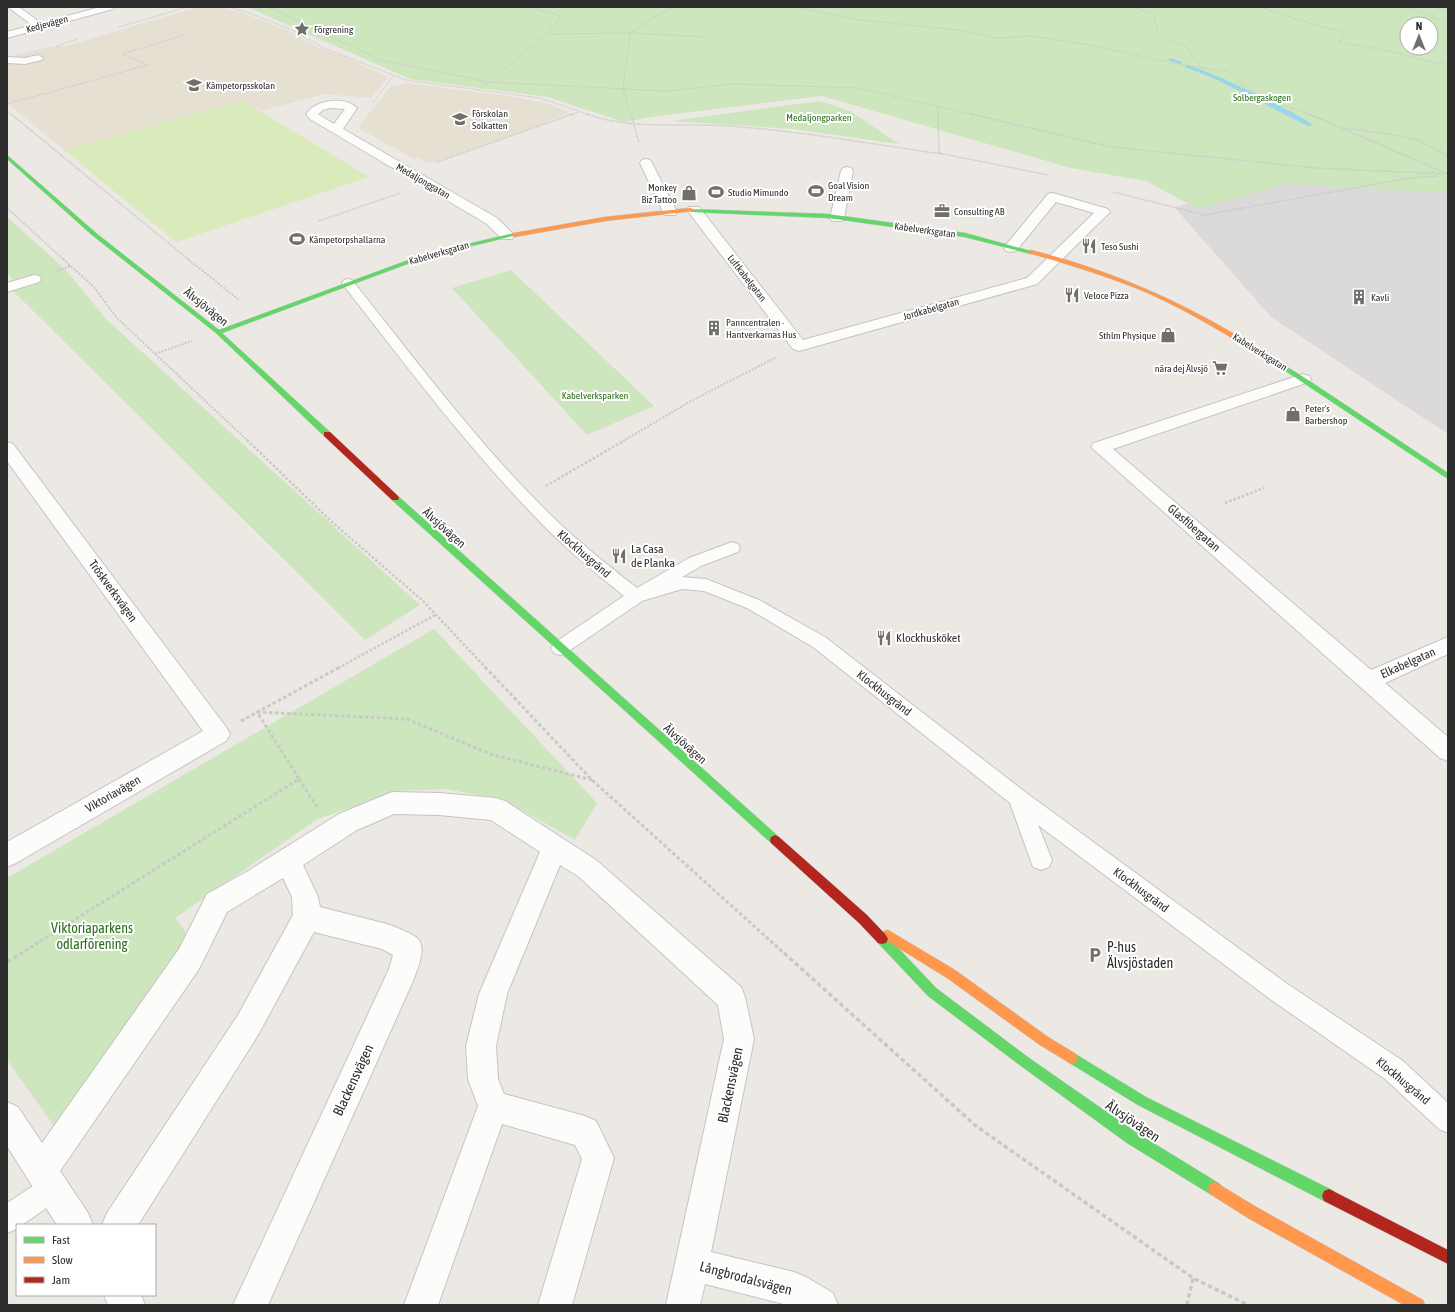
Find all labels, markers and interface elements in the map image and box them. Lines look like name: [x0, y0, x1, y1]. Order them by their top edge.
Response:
street label: Kedjevägen: [25, 13, 69, 35]
north arrow: [1399, 16, 1439, 56]
place icon: Förgrening: [293, 20, 311, 38]
text: N: [1416, 20, 1422, 32]
place label: Förgrening: [314, 24, 354, 35]
school or university icon: Kämpetorpsskolan: [185, 76, 203, 94]
place label: Kämpetorpsskolan: [206, 80, 275, 91]
park label: Solbergaskogen: [1233, 92, 1291, 103]
place label: Förskolan Solkatten: [472, 108, 508, 131]
school or university icon: Förskolan Solkatten: [451, 110, 469, 128]
park label: Medaljongparken: [786, 112, 852, 123]
street label: Medaljonggatan: [394, 161, 452, 201]
place label: Goal Vision Dream: [828, 180, 869, 203]
place label: Monkey Biz Tattoo: [642, 182, 677, 205]
sports icon: Goal Vision Dream: [807, 182, 825, 200]
sports icon: Studio Mimundo: [707, 183, 725, 201]
shop icon: Monkey Biz Tattoo: [680, 184, 698, 202]
place label: Studio Mimundo: [728, 187, 789, 198]
office icon: Consulting AB: [933, 202, 951, 220]
place label: Consulting AB: [954, 206, 1005, 217]
street label: Kabelverksgatan: [894, 220, 956, 240]
sports icon: Kämpetorpshallarna: [288, 230, 306, 248]
place label: Kämpetorpshallarna: [309, 234, 386, 245]
restaurant icon: Teso Sushi: [1080, 237, 1098, 255]
street label: Kabelverksgatan: [408, 239, 470, 267]
place label: Teso Sushi: [1101, 241, 1139, 252]
street label: Luftkabelgatan: [725, 252, 769, 304]
street label: Älvsjövägen: [181, 285, 231, 329]
restaurant icon: Veloce Pizza: [1063, 286, 1081, 304]
building icon: Kavli: [1350, 288, 1368, 306]
place label: Veloce Pizza: [1084, 290, 1129, 301]
place label: Kavli: [1371, 292, 1389, 303]
street label: Jordkabelgatan: [902, 296, 960, 322]
place label: Panncentralen - Hantverkarnas Hus: [726, 317, 797, 340]
building icon: Panncentralen - Hantverkarnas Hus: [705, 319, 723, 337]
shop icon: Sthlm Physique: [1159, 326, 1177, 344]
place label: Sthlm Physique: [1099, 330, 1156, 341]
street label: Kabelverksgatan: [1231, 331, 1289, 373]
supermarket icon: nära dej Älvsjö: [1211, 359, 1229, 377]
place label: nära dej Älvsjö: [1155, 363, 1208, 374]
park label: Kabelverksparken: [562, 390, 628, 401]
place label: Peter's Barbershop: [1305, 403, 1348, 426]
shop icon: Peter's Barbershop: [1284, 405, 1302, 423]
street label: Glasfibergatan: [1165, 501, 1223, 555]
street label: Älvsjövägen: [420, 505, 468, 551]
street label: Klockhusgränd: [555, 527, 613, 581]
place label: La Casa de Planka: [631, 542, 675, 570]
restaurant icon: La Casa de Planka: [610, 547, 628, 565]
street label: Tröskverksvägen: [86, 557, 140, 625]
restaurant icon: Klockhusköket: [875, 629, 893, 647]
place label: Klockhusköket: [896, 631, 961, 645]
street label: Elkabelgatan: [1378, 645, 1438, 681]
street label: Klockhusgränd: [854, 667, 914, 719]
street label: Älvsjövägen: [661, 721, 709, 767]
street label: Viktoriavägen: [83, 773, 143, 815]
street label: Klockhusgränd: [1111, 865, 1171, 915]
park label: Viktoriaparkens odlarförening: [51, 920, 133, 952]
place label: P-hus Älvsjöstaden: [1107, 939, 1173, 971]
parking icon: P-hus Älvsjöstaden: [1086, 946, 1104, 964]
street label: Blackensvägen: [329, 1042, 377, 1118]
street label: Blackensvägen: [714, 1046, 746, 1124]
street label: Klockhusgränd: [1373, 1055, 1433, 1107]
street label: Älvsjövägen: [1103, 1097, 1163, 1145]
legend: [16, 1224, 156, 1296]
text: Fast: [52, 1233, 70, 1247]
text: Slow: [52, 1253, 73, 1267]
street label: Långbrodalsvägen: [698, 1258, 794, 1298]
text: Jam: [52, 1273, 70, 1287]

